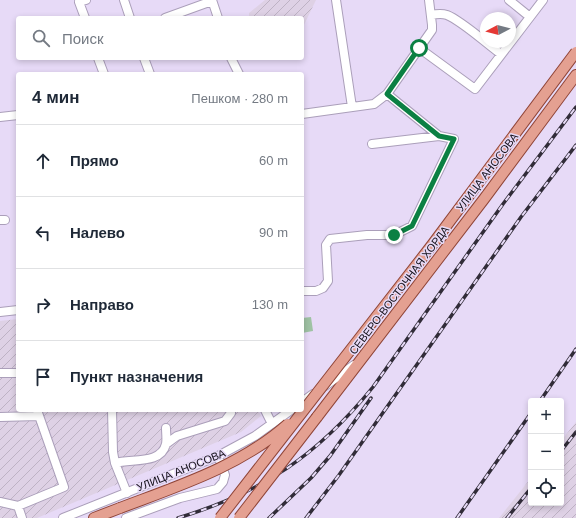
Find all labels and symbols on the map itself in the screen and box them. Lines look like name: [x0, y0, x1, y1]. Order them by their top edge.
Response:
north arrow: [480, 12, 516, 48]
route start: [410, 39, 428, 57]
street label: УЛИЦА АНОСОВА: [454, 130, 521, 213]
street label: СЕВЕРО-ВОСТОЧНАЯ ХОРДА: [347, 223, 452, 356]
route end: [385, 226, 403, 244]
street label: УЛИЦА АНОСОВА: [135, 446, 228, 493]

